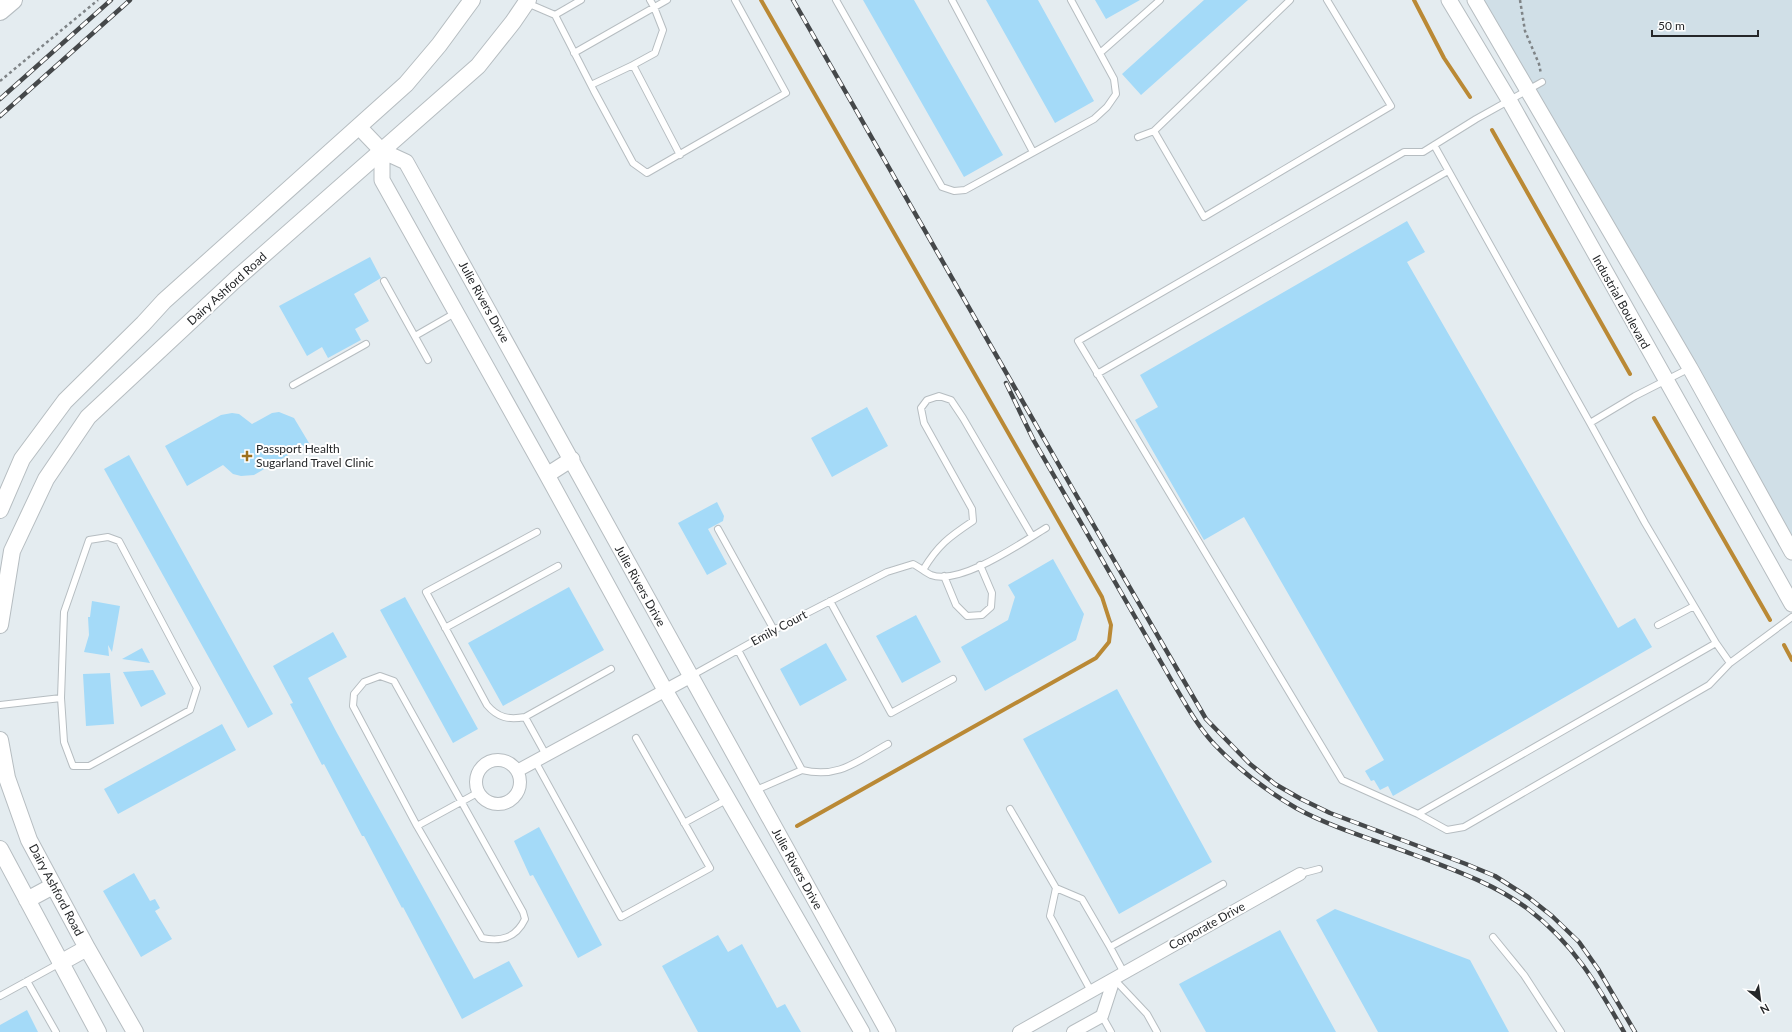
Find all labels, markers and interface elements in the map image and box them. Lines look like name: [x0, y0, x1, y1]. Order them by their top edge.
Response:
scale bar: [1652, 12, 1758, 38]
text: 50 m: [1658, 18, 1685, 33]
street label: Dairy Ashford Road: [184, 249, 270, 328]
street label: Industrial Boulevard: [1589, 252, 1653, 351]
street label: Julie Rivers Drive: [456, 258, 513, 345]
place label: Passport Health Sugarland Travel Clinic: [256, 441, 374, 470]
marker: Passport Health Sugarland Travel Clinic: [241, 450, 253, 462]
street label: Julie Rivers Drive: [612, 542, 669, 629]
street label: Emily Court: [748, 606, 810, 649]
street label: Julie Rivers Drive: [769, 825, 826, 912]
street label: Dairy Ashford Road: [26, 841, 87, 938]
street label: Corporate Drive: [1166, 898, 1248, 953]
north arrow: [1740, 980, 1780, 1020]
text: N: [1758, 1001, 1772, 1017]

